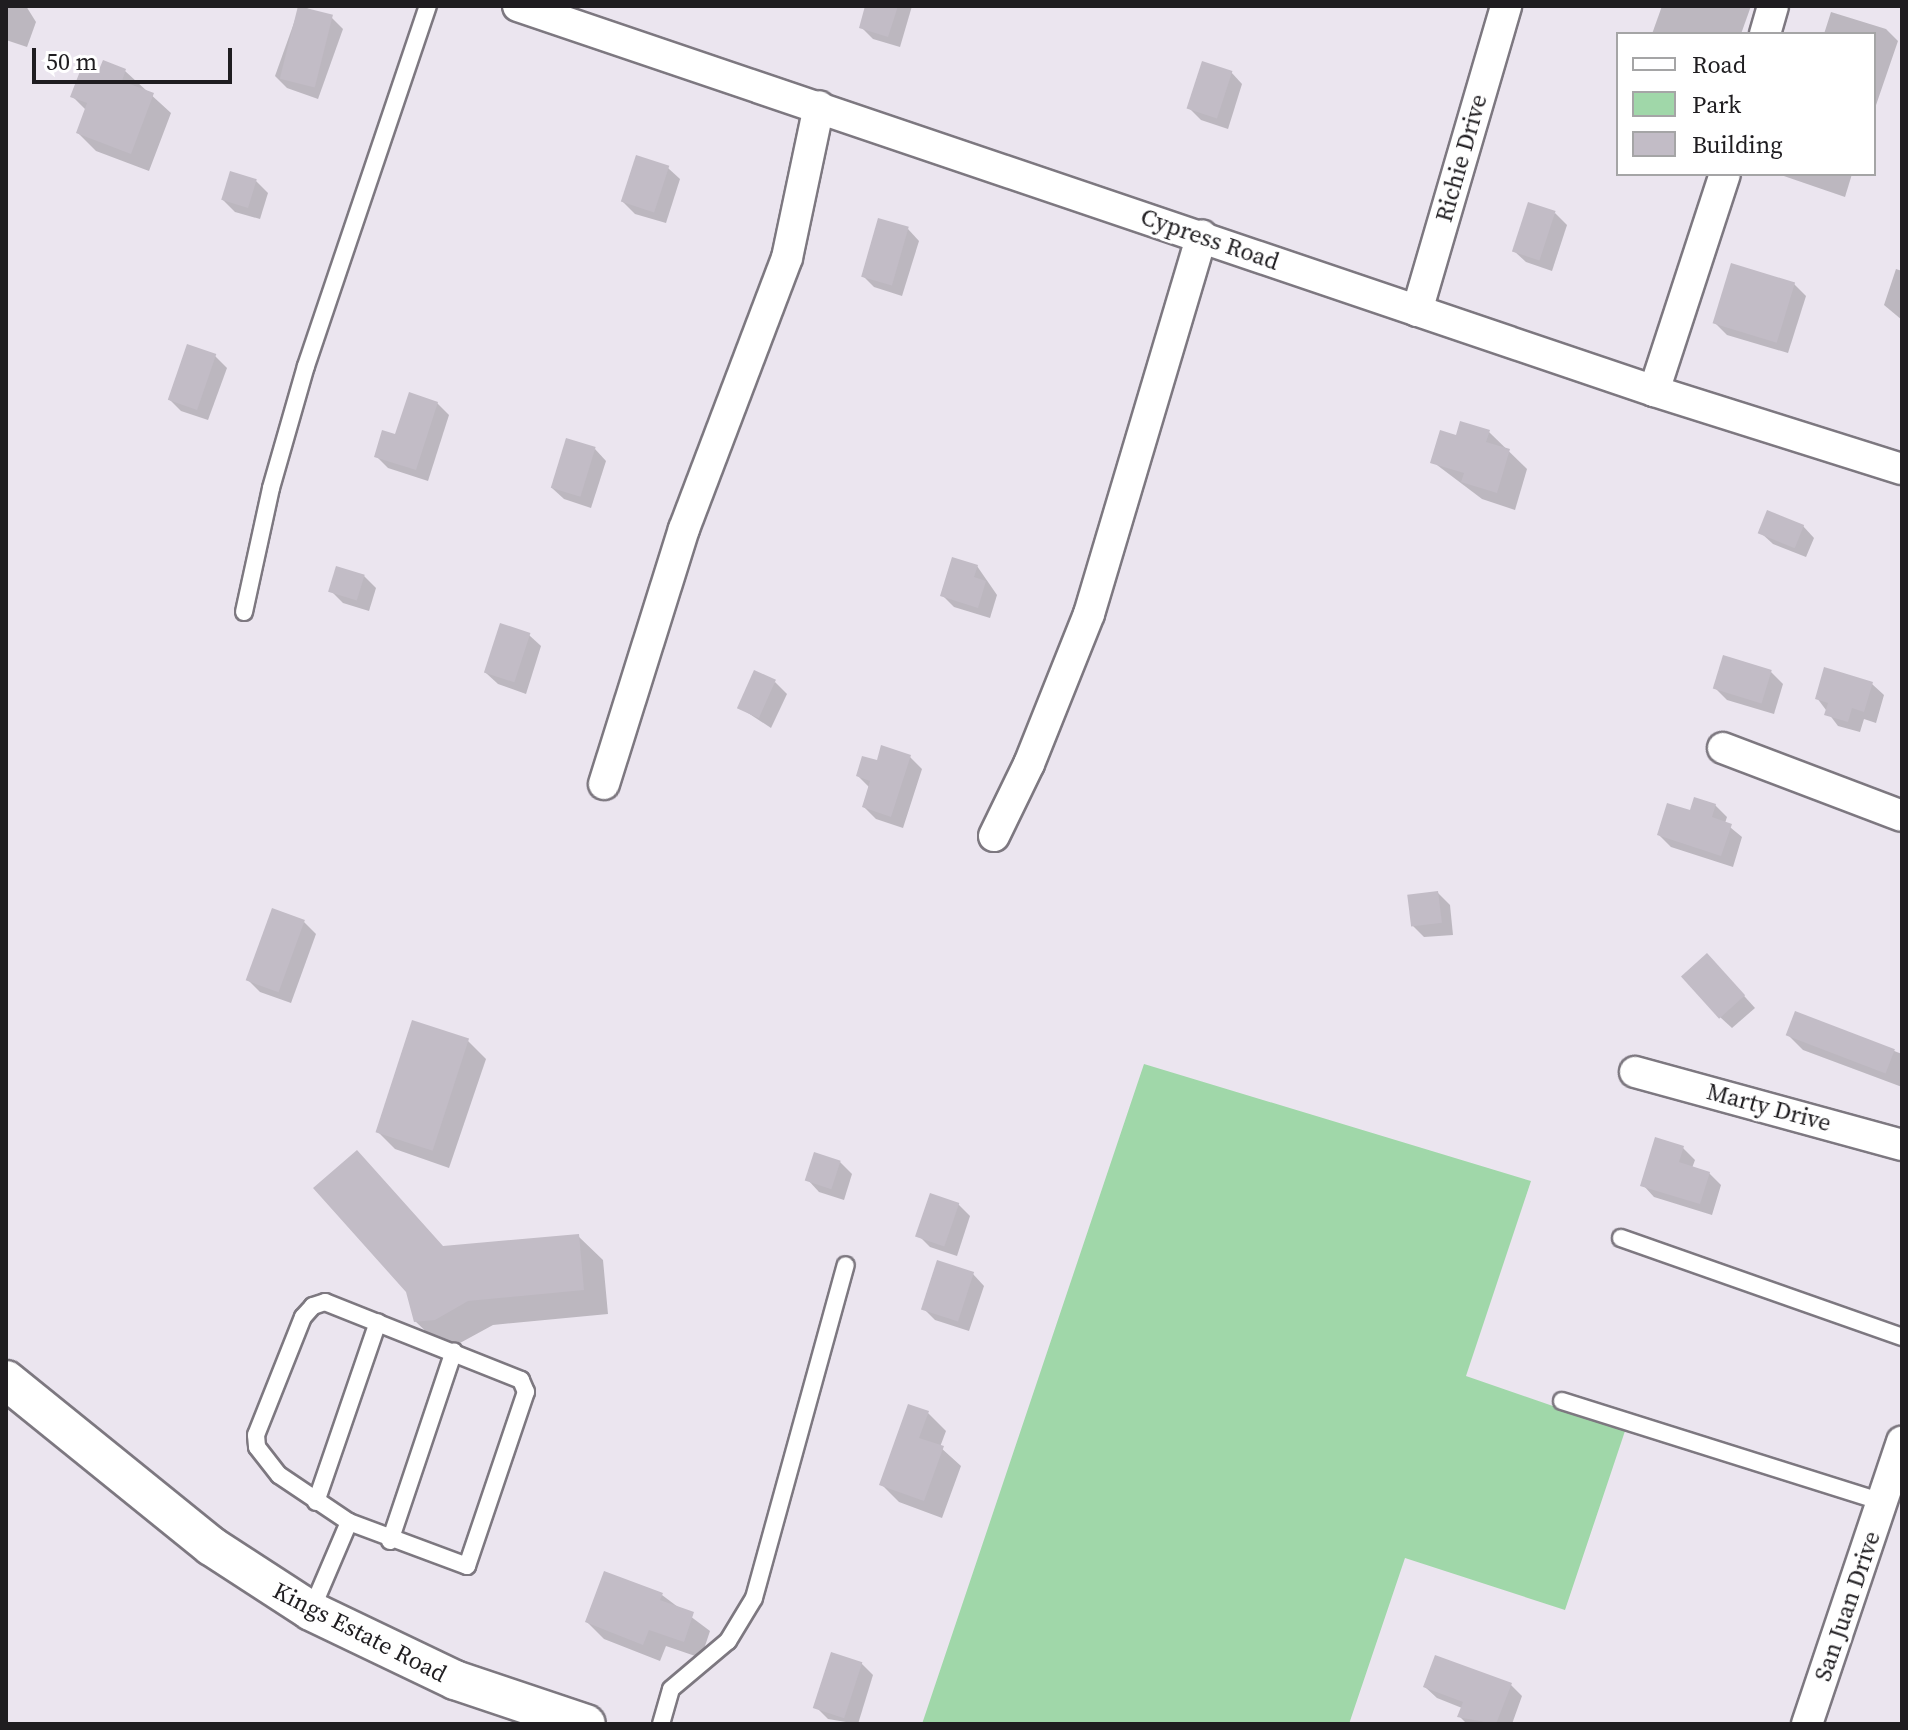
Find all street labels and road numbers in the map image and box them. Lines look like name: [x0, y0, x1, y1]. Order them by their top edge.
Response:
street label: Richie Drive: [1429, 91, 1493, 225]
street label: Cypress Road: [1137, 202, 1283, 276]
street label: Marty Drive: [1704, 1077, 1834, 1137]
street label: San Juan Drive: [1808, 1527, 1886, 1685]
street label: Kings Estate Road: [268, 1576, 452, 1688]

